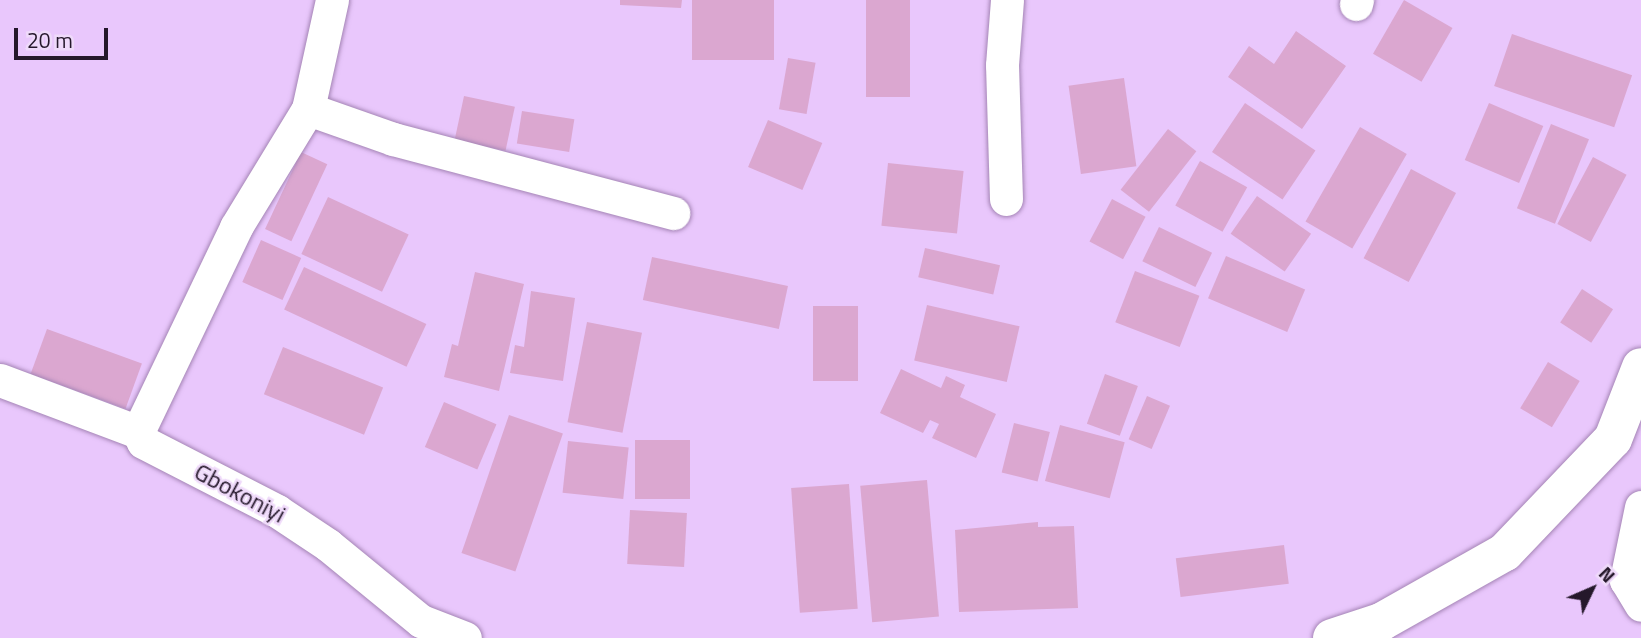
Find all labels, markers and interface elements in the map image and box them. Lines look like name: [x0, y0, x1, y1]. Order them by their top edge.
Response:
scale bar: [18, 14, 112, 58]
text: 20 m: [27, 24, 73, 56]
street label: Gbokoniyi: [190, 457, 290, 529]
north arrow: [1557, 554, 1627, 624]
text: N: [1592, 559, 1622, 589]

